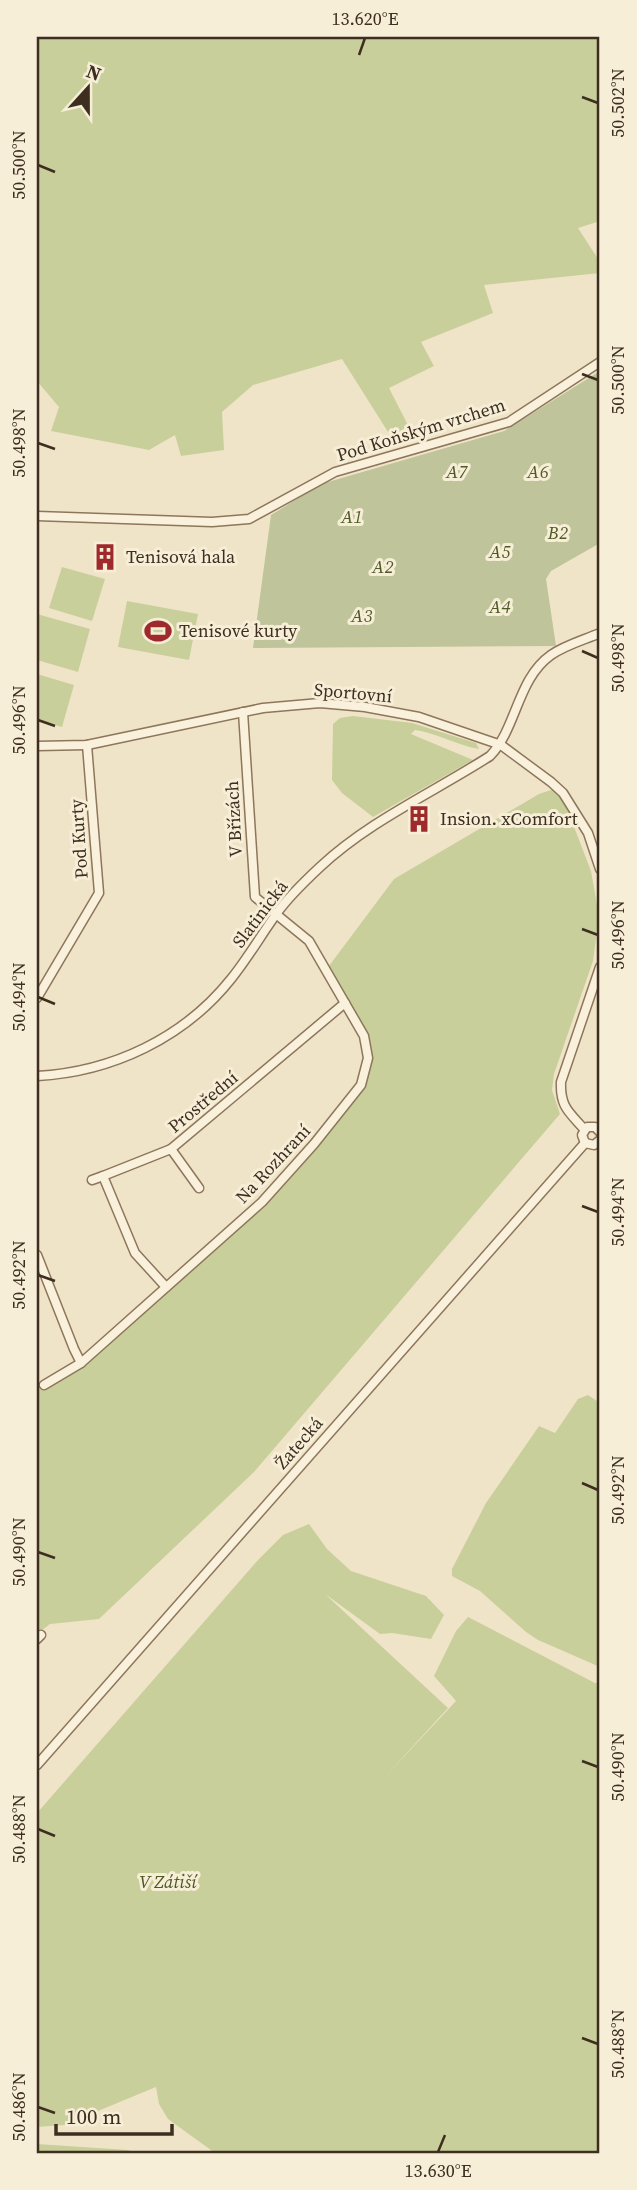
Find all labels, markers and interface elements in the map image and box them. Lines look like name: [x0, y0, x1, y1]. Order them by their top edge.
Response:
text: 13.620°E: [331, 6, 399, 31]
north arrow: [52, 52, 122, 122]
text: N: [83, 58, 105, 87]
text: 50.502°N: [605, 68, 630, 138]
text: 50.500°N: [6, 130, 31, 200]
text: 50.500°N: [605, 345, 630, 415]
street label: Pod Koňským vrchem: [333, 392, 508, 467]
text: 50.498°N: [6, 408, 31, 478]
park label: A7: [445, 459, 468, 484]
park label: A6: [526, 459, 549, 484]
park label: A1: [340, 504, 363, 529]
park label: B2: [547, 520, 568, 545]
park label: A5: [488, 539, 511, 564]
building icon: Tenisová hala: [90, 542, 120, 572]
place label: Tenisová hala: [126, 544, 236, 569]
park label: A2: [371, 554, 394, 579]
park label: A4: [488, 594, 511, 619]
park label: A3: [350, 603, 373, 628]
sports icon: Tenisové kurty: [143, 616, 173, 646]
place label: Tenisové kurty: [179, 618, 298, 643]
text: 50.498°N: [605, 623, 630, 693]
street label: Sportovní: [313, 677, 393, 708]
text: 50.496°N: [6, 685, 31, 755]
street label: V Břízách: [219, 780, 248, 858]
street label: Pod Kurty: [63, 798, 94, 880]
building icon: Insion. xComfort: [404, 804, 434, 834]
place label: Insion. xComfort: [440, 806, 578, 831]
street label: Slatinická: [226, 874, 294, 953]
text: 50.496°N: [605, 900, 630, 970]
text: 50.494°N: [6, 962, 31, 1032]
street label: Prostřední: [162, 1065, 243, 1138]
street label: Na Rozhraní: [230, 1119, 316, 1209]
text: 50.494°N: [605, 1177, 630, 1247]
text: 50.492°N: [6, 1240, 31, 1310]
street label: Žatecká: [269, 1411, 329, 1474]
text: 50.492°N: [605, 1455, 630, 1525]
text: 50.490°N: [6, 1517, 31, 1587]
text: 50.490°N: [605, 1732, 630, 1802]
text: 50.488°N: [6, 1794, 31, 1864]
park label: V Zátiší: [139, 1869, 198, 1894]
text: 50.488°N: [605, 2009, 630, 2079]
text: 50.486°N: [6, 2072, 31, 2142]
scale bar: [56, 2092, 172, 2136]
text: 100 m: [66, 2102, 121, 2131]
text: 13.630°E: [404, 2158, 472, 2183]

